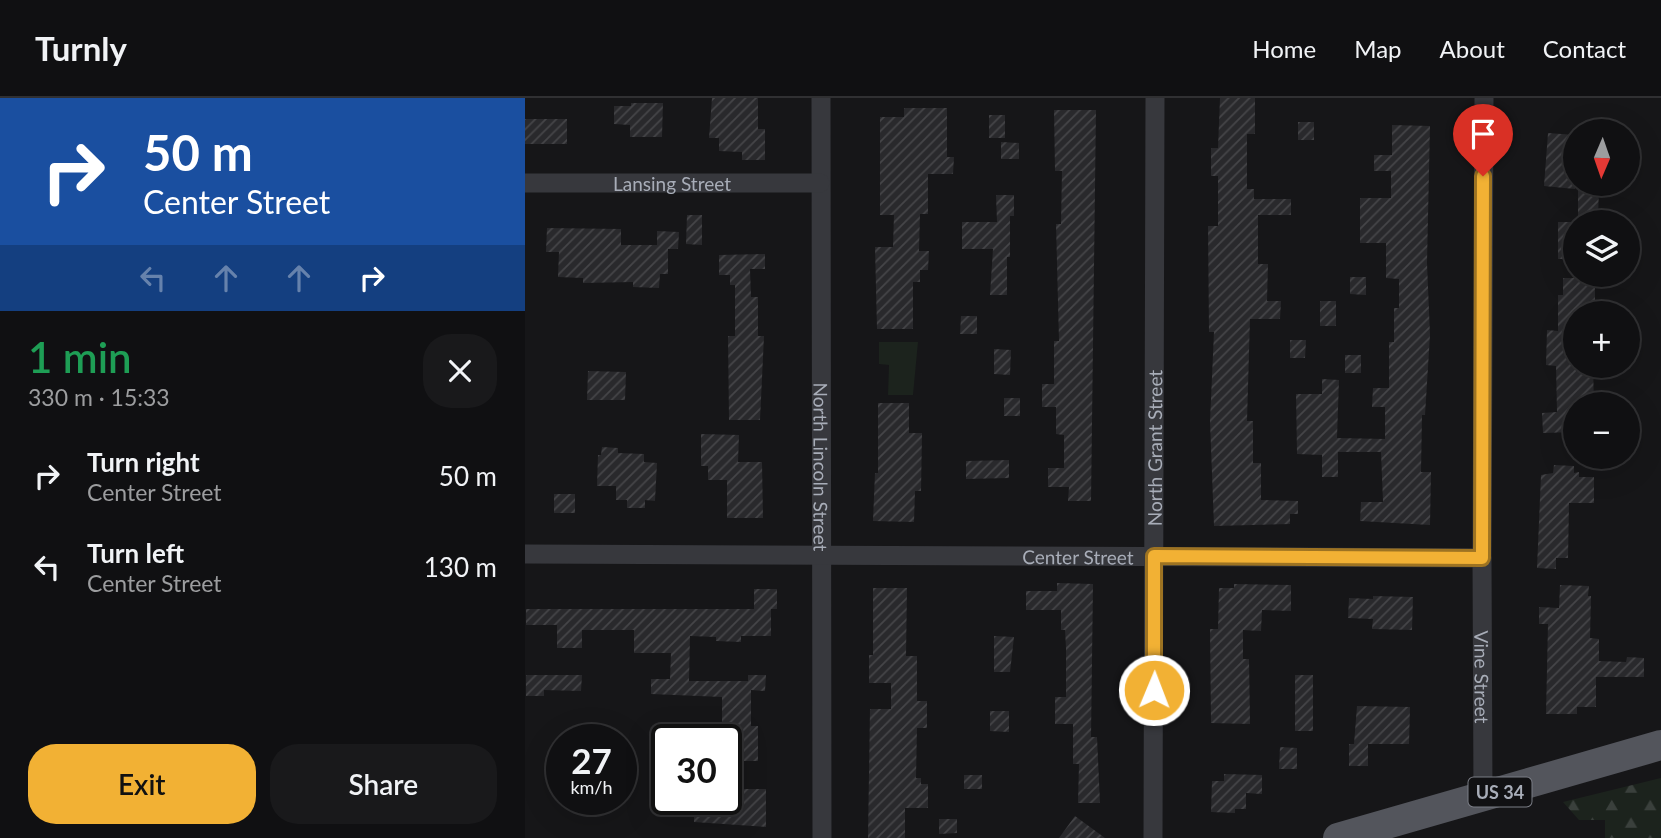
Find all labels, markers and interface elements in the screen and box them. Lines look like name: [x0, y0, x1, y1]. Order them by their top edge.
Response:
text: Turnly: [35, 28, 127, 68]
text: Home: [1252, 34, 1316, 63]
text: Map: [1354, 34, 1402, 63]
text: About: [1440, 34, 1505, 63]
text: Contact: [1543, 34, 1626, 63]
pin: [1453, 104, 1513, 176]
icon: arrive: [1464, 115, 1502, 153]
north arrow: [1563, 119, 1640, 196]
map controls: [1563, 119, 1640, 469]
text: 50 m: [143, 123, 253, 181]
icon: right: [28, 126, 119, 217]
street label: Lansing Street: [613, 172, 731, 195]
text: Center Street: [143, 182, 330, 221]
button: layers: [1563, 210, 1640, 287]
icon: left: [134, 259, 172, 297]
icon: ahead: [207, 259, 245, 297]
icon: ahead: [280, 259, 318, 297]
icon: right: [353, 259, 391, 297]
button: +: [1563, 301, 1640, 378]
text: 1 min: [28, 332, 132, 382]
button: close: [423, 334, 497, 408]
street label: North Grant Street: [1142, 370, 1166, 526]
text: 330 m · 15:33: [28, 383, 170, 411]
street label: North Lincoln Street: [810, 383, 833, 552]
button: −: [1563, 392, 1640, 469]
text: Turn right: [87, 446, 200, 478]
icon: right: [28, 457, 66, 495]
text: 50 m: [439, 460, 497, 492]
text: Center Street: [87, 478, 222, 506]
text: Turn left: [87, 537, 184, 569]
street label: Center Street: [1022, 545, 1134, 568]
icon: left: [28, 548, 66, 586]
text: 130 m: [424, 551, 497, 583]
text: Center Street: [87, 569, 222, 597]
street label: Vine Street: [1471, 630, 1494, 724]
position arrow: [1117, 653, 1191, 727]
speed limit sign: 30: [651, 724, 742, 815]
text: 27: [571, 739, 612, 781]
button: Exit: [28, 744, 256, 824]
button: Share: [270, 744, 497, 824]
text: km/h: [570, 776, 613, 798]
road number: US 34: [1469, 778, 1531, 806]

